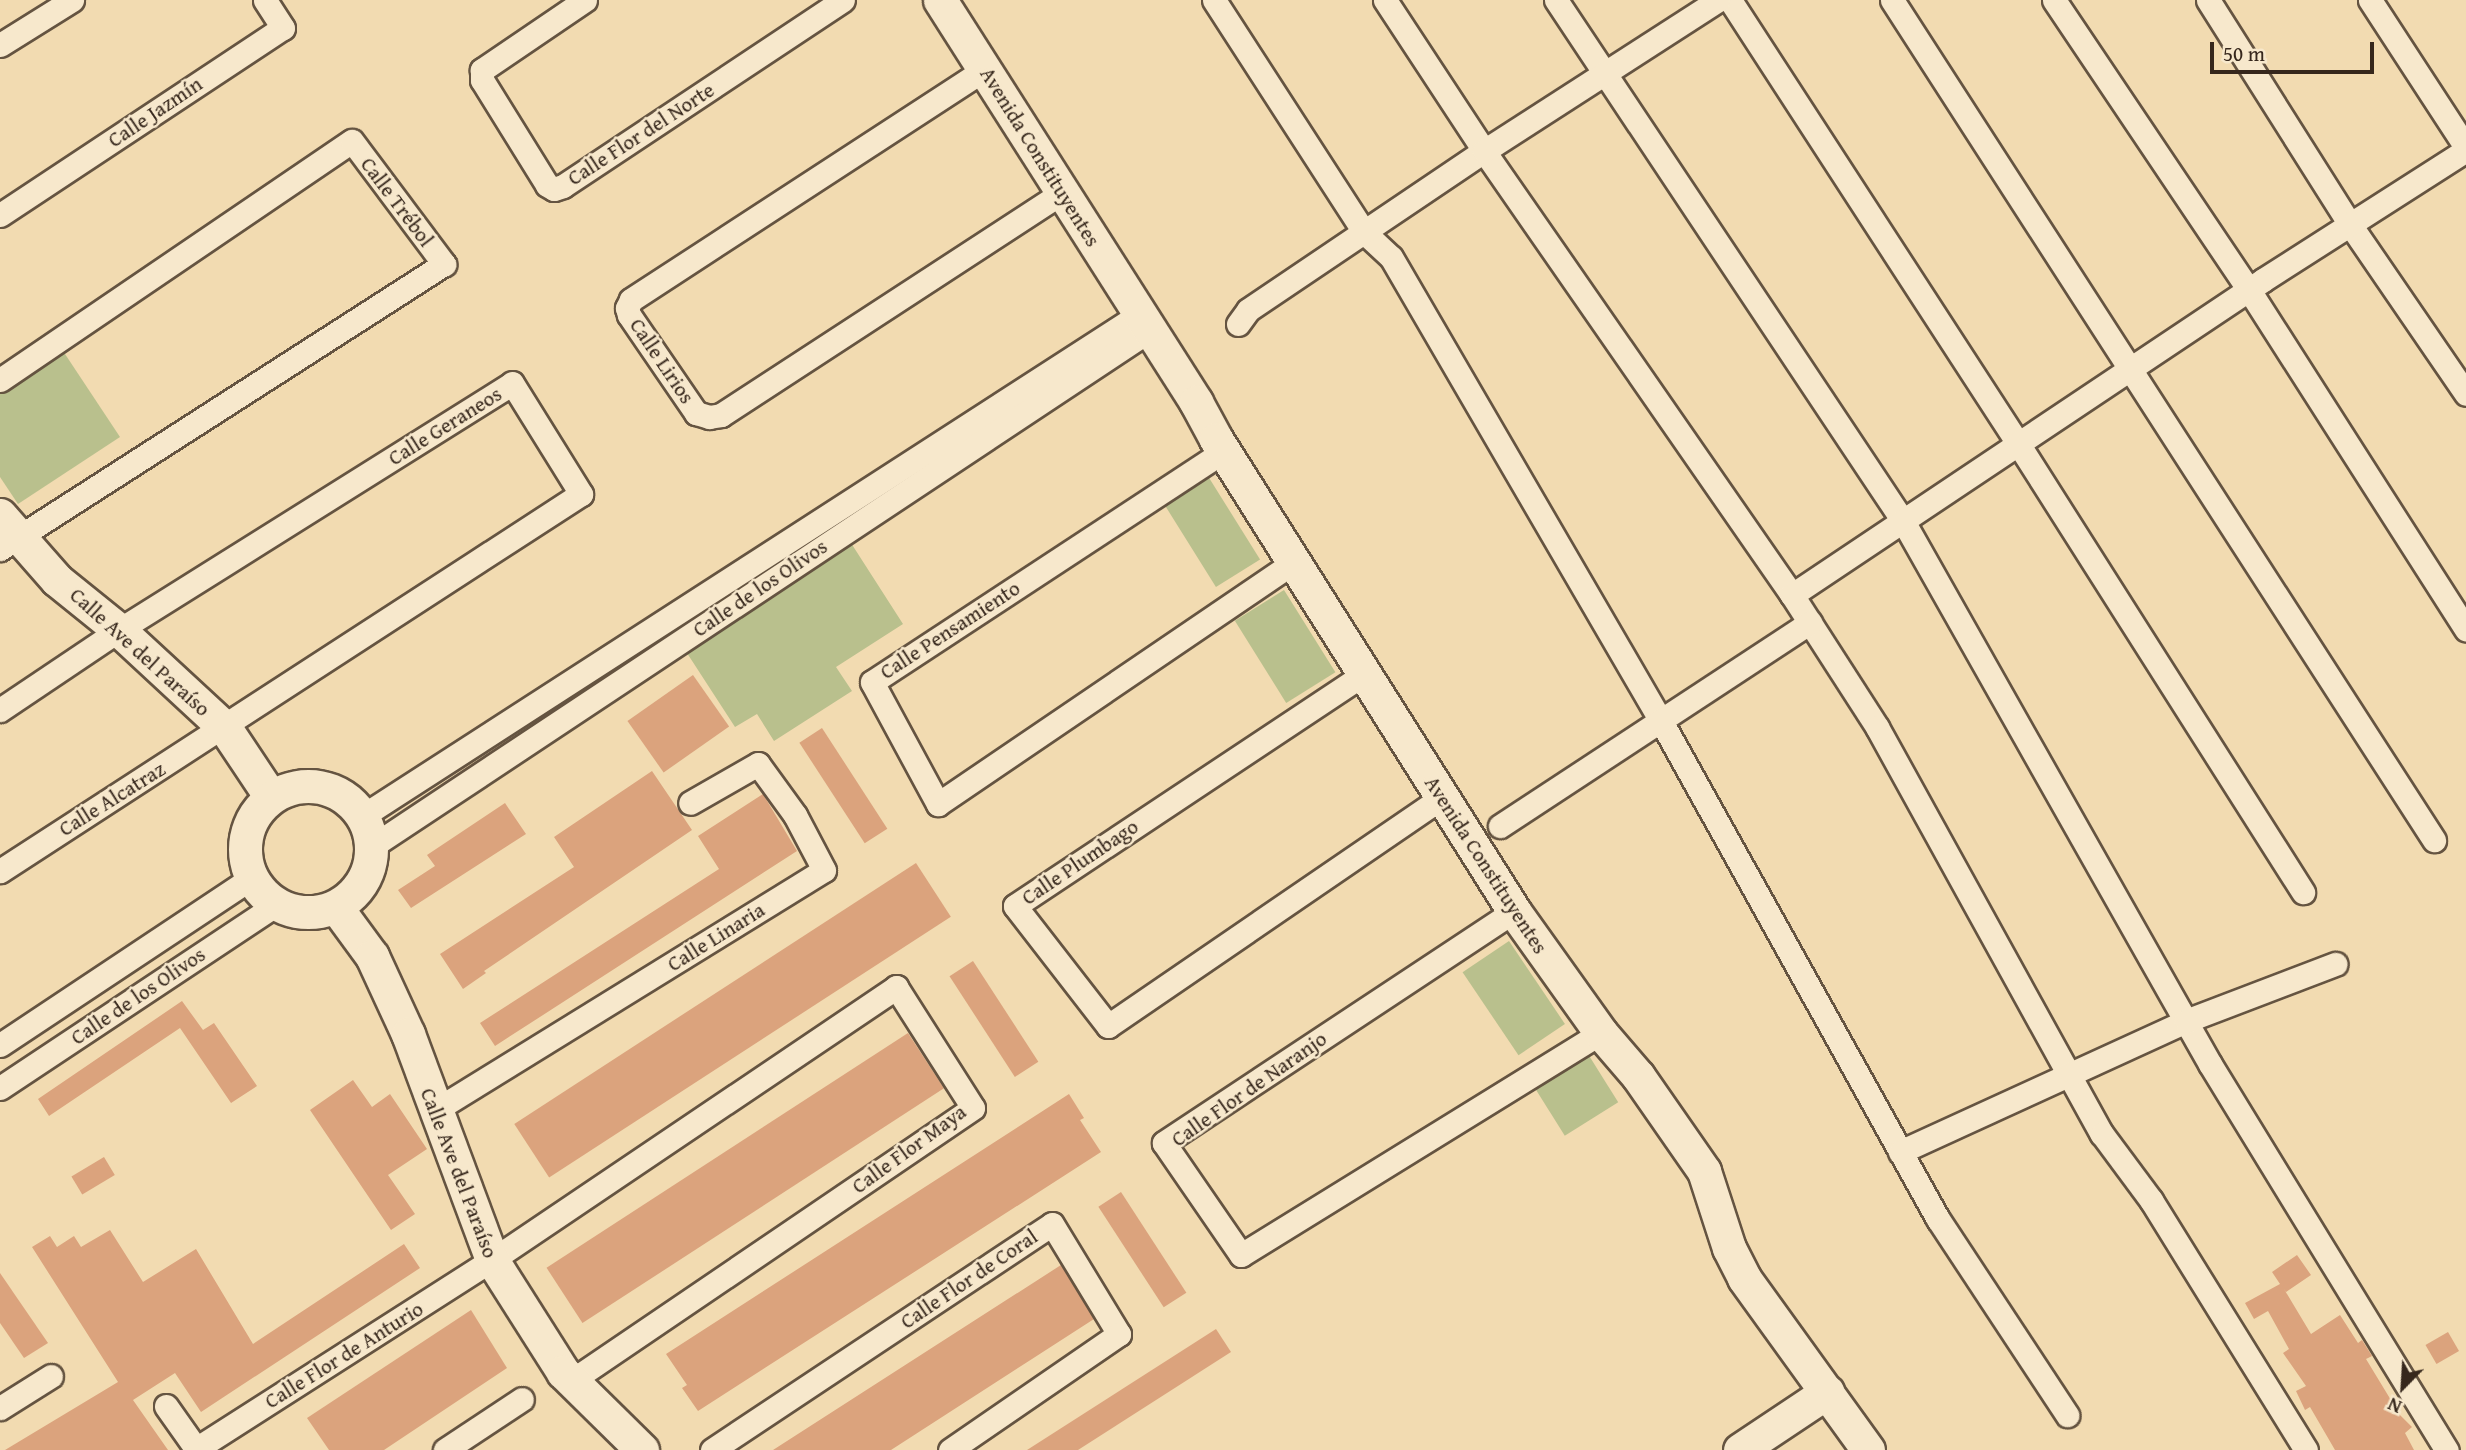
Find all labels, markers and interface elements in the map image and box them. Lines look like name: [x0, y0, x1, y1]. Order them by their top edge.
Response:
scale bar: [2214, 28, 2378, 72]
text: 50 m: [2223, 38, 2265, 69]
street label: Avenida Constituyentes: [975, 63, 1105, 251]
street label: Calle Jazmín: [103, 71, 207, 153]
street label: Calle Flor del Norte: [563, 77, 719, 191]
street label: Calle Trébol: [355, 152, 439, 252]
street label: Calle Lirios: [624, 314, 700, 408]
street label: Calle Geraneos: [384, 381, 506, 471]
street label: Calle de los Olivos: [688, 534, 832, 642]
street label: Calle Pensamiento: [875, 575, 1025, 685]
street label: Calle Ave del Paraíso: [65, 582, 215, 722]
street label: Calle Alcatraz: [54, 756, 170, 842]
street label: Avenida Constituyentes: [1419, 772, 1553, 958]
street label: Calle Plumbago: [1017, 814, 1143, 910]
street label: Calle Linaria: [663, 897, 769, 977]
street label: Calle de los Olivos: [66, 942, 210, 1050]
street label: Calle Flor de Naranjo: [1167, 1026, 1331, 1152]
street label: Calle Ave del Paraíso: [415, 1085, 503, 1261]
street label: Calle Flor Maya: [847, 1099, 971, 1199]
street label: Calle Flor de Coral: [896, 1224, 1042, 1334]
street label: Calle Flor de Anturio: [260, 1296, 428, 1414]
north arrow: [2368, 1352, 2438, 1422]
text: N: [2383, 1391, 2406, 1422]

